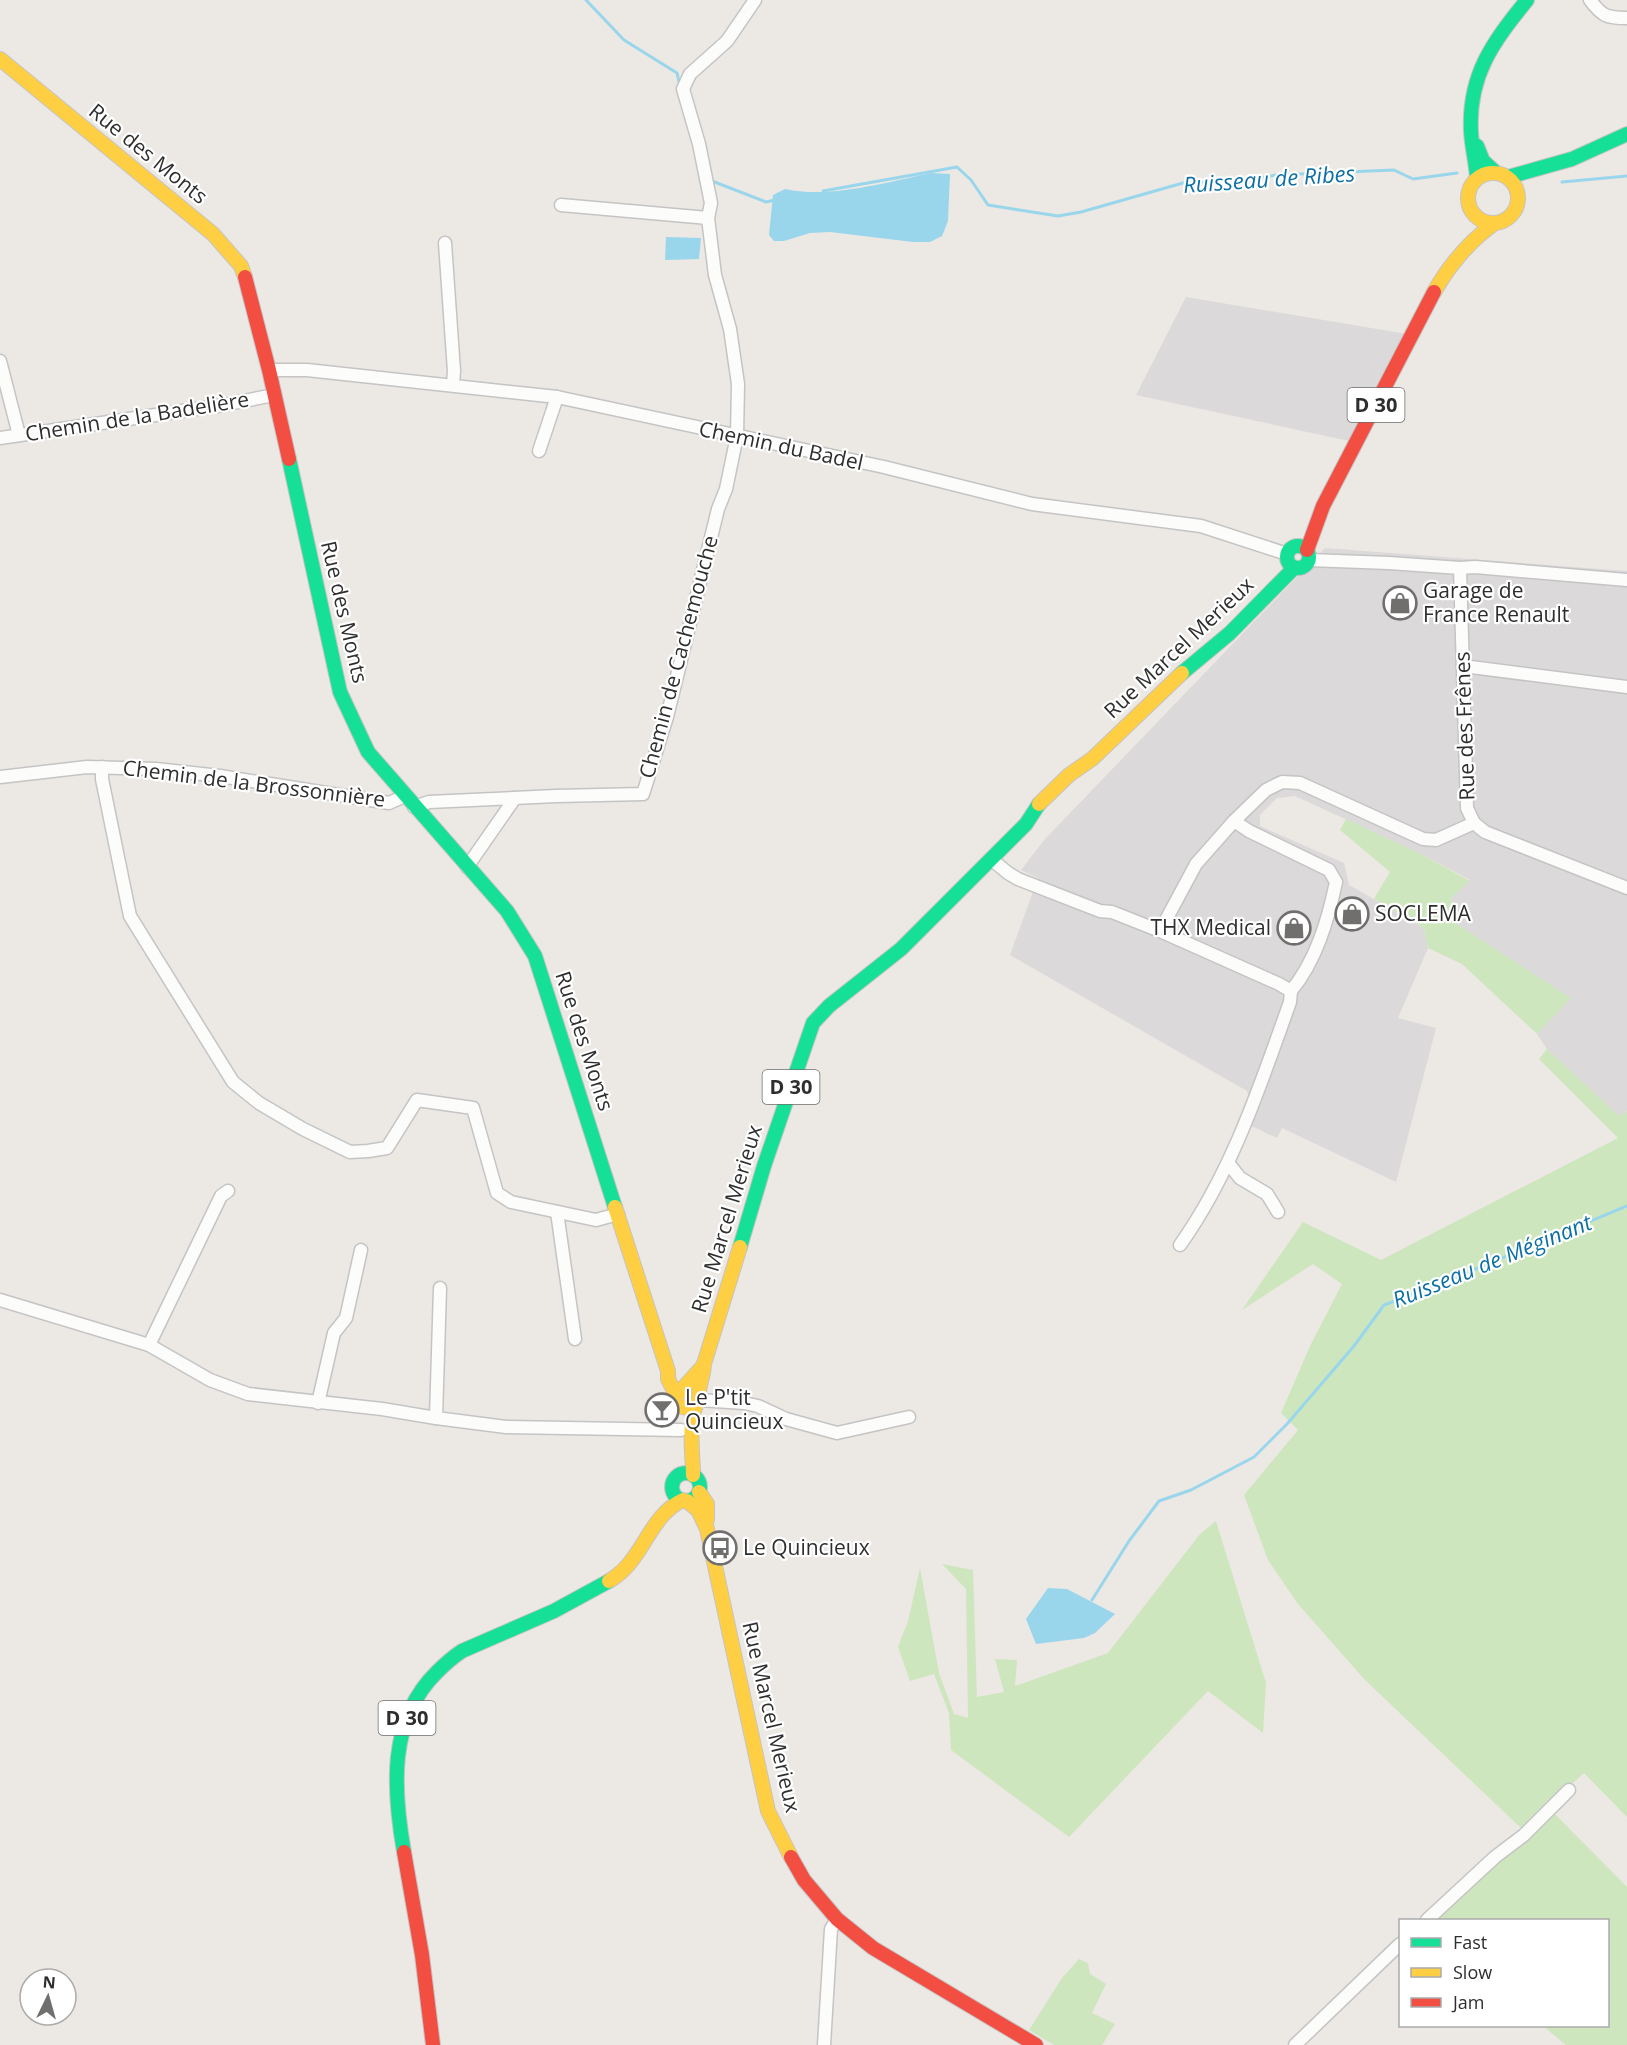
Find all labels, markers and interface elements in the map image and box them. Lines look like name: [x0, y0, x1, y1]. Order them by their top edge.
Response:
street label: Rue des Monts: [83, 97, 214, 210]
water label: Ruisseau de Ribes: [1182, 157, 1356, 199]
street label: Chemin de la Badelière: [23, 384, 251, 448]
road number: D 30: [1348, 388, 1404, 422]
street label: Chemin du Badel: [696, 414, 866, 476]
street label: Chemin de Cachemouche: [632, 532, 724, 781]
street label: Rue des Monts: [315, 538, 375, 686]
street label: Rue Marcel Merieux: [1097, 571, 1259, 724]
place label: Garage de France Renault: [1423, 576, 1569, 628]
shop icon: Garage de France Renault: [1382, 585, 1418, 621]
street label: Rue des Frênes: [1447, 651, 1481, 801]
street label: Chemin de la Brossonnière: [121, 753, 387, 813]
shop icon: SOCLEMA: [1334, 896, 1370, 932]
place label: SOCLEMA: [1375, 899, 1472, 927]
shop icon: THX Medical: [1276, 910, 1312, 946]
place label: THX Medical: [1151, 913, 1271, 941]
street label: Rue des Monts: [549, 967, 621, 1114]
road number: D 30: [762, 1070, 820, 1104]
street label: Rue Marcel Merieux: [684, 1121, 768, 1316]
water label: Ruisseau de Méginant: [1388, 1206, 1596, 1314]
place label: Le P'tit Quincieux: [685, 1383, 783, 1435]
bar icon: Le P'tit Quincieux: [644, 1392, 680, 1428]
bus stop icon: Le Quincieux: [702, 1530, 738, 1566]
place label: Le Quincieux: [743, 1533, 870, 1561]
street label: Rue Marcel Merieux: [736, 1619, 808, 1815]
road number: D 30: [378, 1701, 436, 1735]
legend: [1399, 1919, 1609, 2027]
text: Fast: [1453, 1930, 1487, 1954]
text: Slow: [1453, 1960, 1492, 1984]
north arrow: [18, 1967, 78, 2027]
text: N: [42, 1971, 57, 1994]
text: Jam: [1451, 1990, 1485, 2014]

